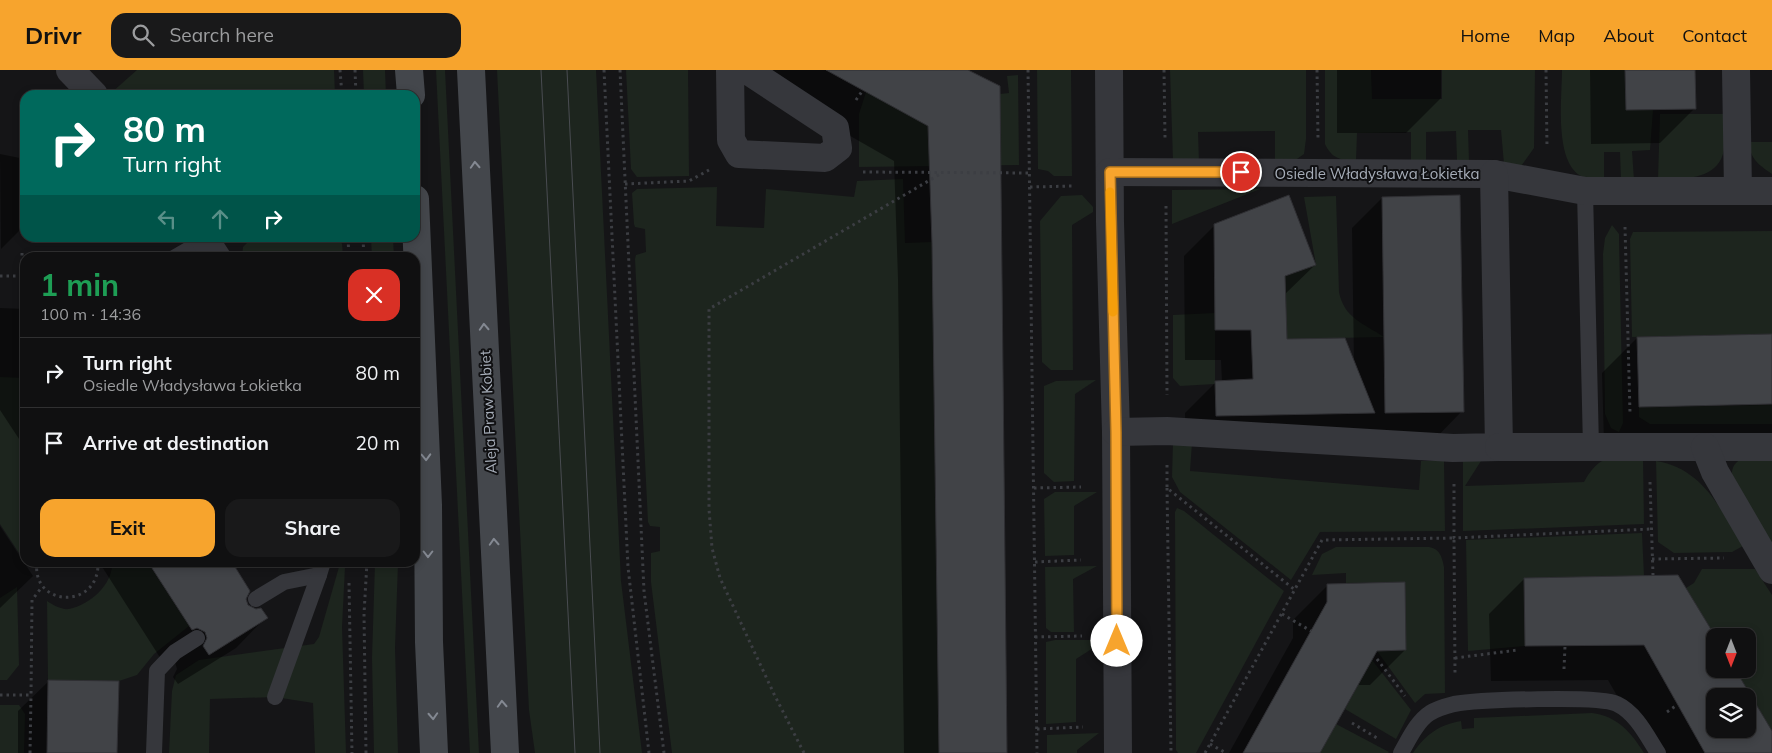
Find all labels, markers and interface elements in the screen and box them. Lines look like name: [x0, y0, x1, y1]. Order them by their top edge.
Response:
search box: [111, 13, 461, 58]
text: Drivr: [25, 20, 81, 50]
icon: search: [129, 21, 157, 49]
text: Search here: [169, 23, 274, 47]
text: Home: [1460, 24, 1510, 47]
text: Map: [1538, 24, 1575, 47]
text: About: [1603, 24, 1654, 47]
text: Contact: [1682, 24, 1747, 47]
text: 80 m: [123, 107, 206, 151]
icon: right: [40, 110, 105, 175]
text: Turn right: [123, 150, 221, 178]
pin: [1220, 151, 1262, 193]
icon: arrive: [1227, 158, 1255, 186]
one-way arrow: [470, 161, 481, 169]
street label: Osiedle Władysława Łokietka: [1274, 164, 1480, 183]
icon: left: [153, 205, 181, 233]
icon: ahead: [206, 205, 234, 233]
icon: right: [259, 205, 287, 233]
text: 1 min: [40, 266, 119, 304]
button: close: [348, 269, 400, 321]
text: 100 m · 14:36: [40, 304, 141, 324]
one-way arrow: [478, 323, 489, 331]
street label: Aleja Praw Kobiet: [475, 350, 501, 474]
text: Turn right: [83, 351, 172, 375]
icon: right: [40, 359, 68, 387]
text: 80 m: [356, 361, 400, 385]
text: Osiedle Władysława Łokietka: [83, 375, 302, 395]
icon: arrive: [40, 429, 68, 457]
text: Arrive at destination: [83, 431, 269, 455]
text: 20 m: [356, 431, 400, 455]
one-way arrow: [421, 454, 431, 462]
button: Exit: [40, 499, 215, 557]
button: Share: [225, 499, 400, 557]
one-way arrow: [489, 538, 500, 546]
one-way arrow: [423, 550, 433, 558]
position arrow: [1090, 614, 1142, 666]
north arrow: [1706, 628, 1756, 678]
map controls: [1706, 628, 1756, 738]
button: layers: [1706, 688, 1756, 738]
one-way arrow: [497, 700, 508, 708]
one-way arrow: [427, 712, 438, 720]

